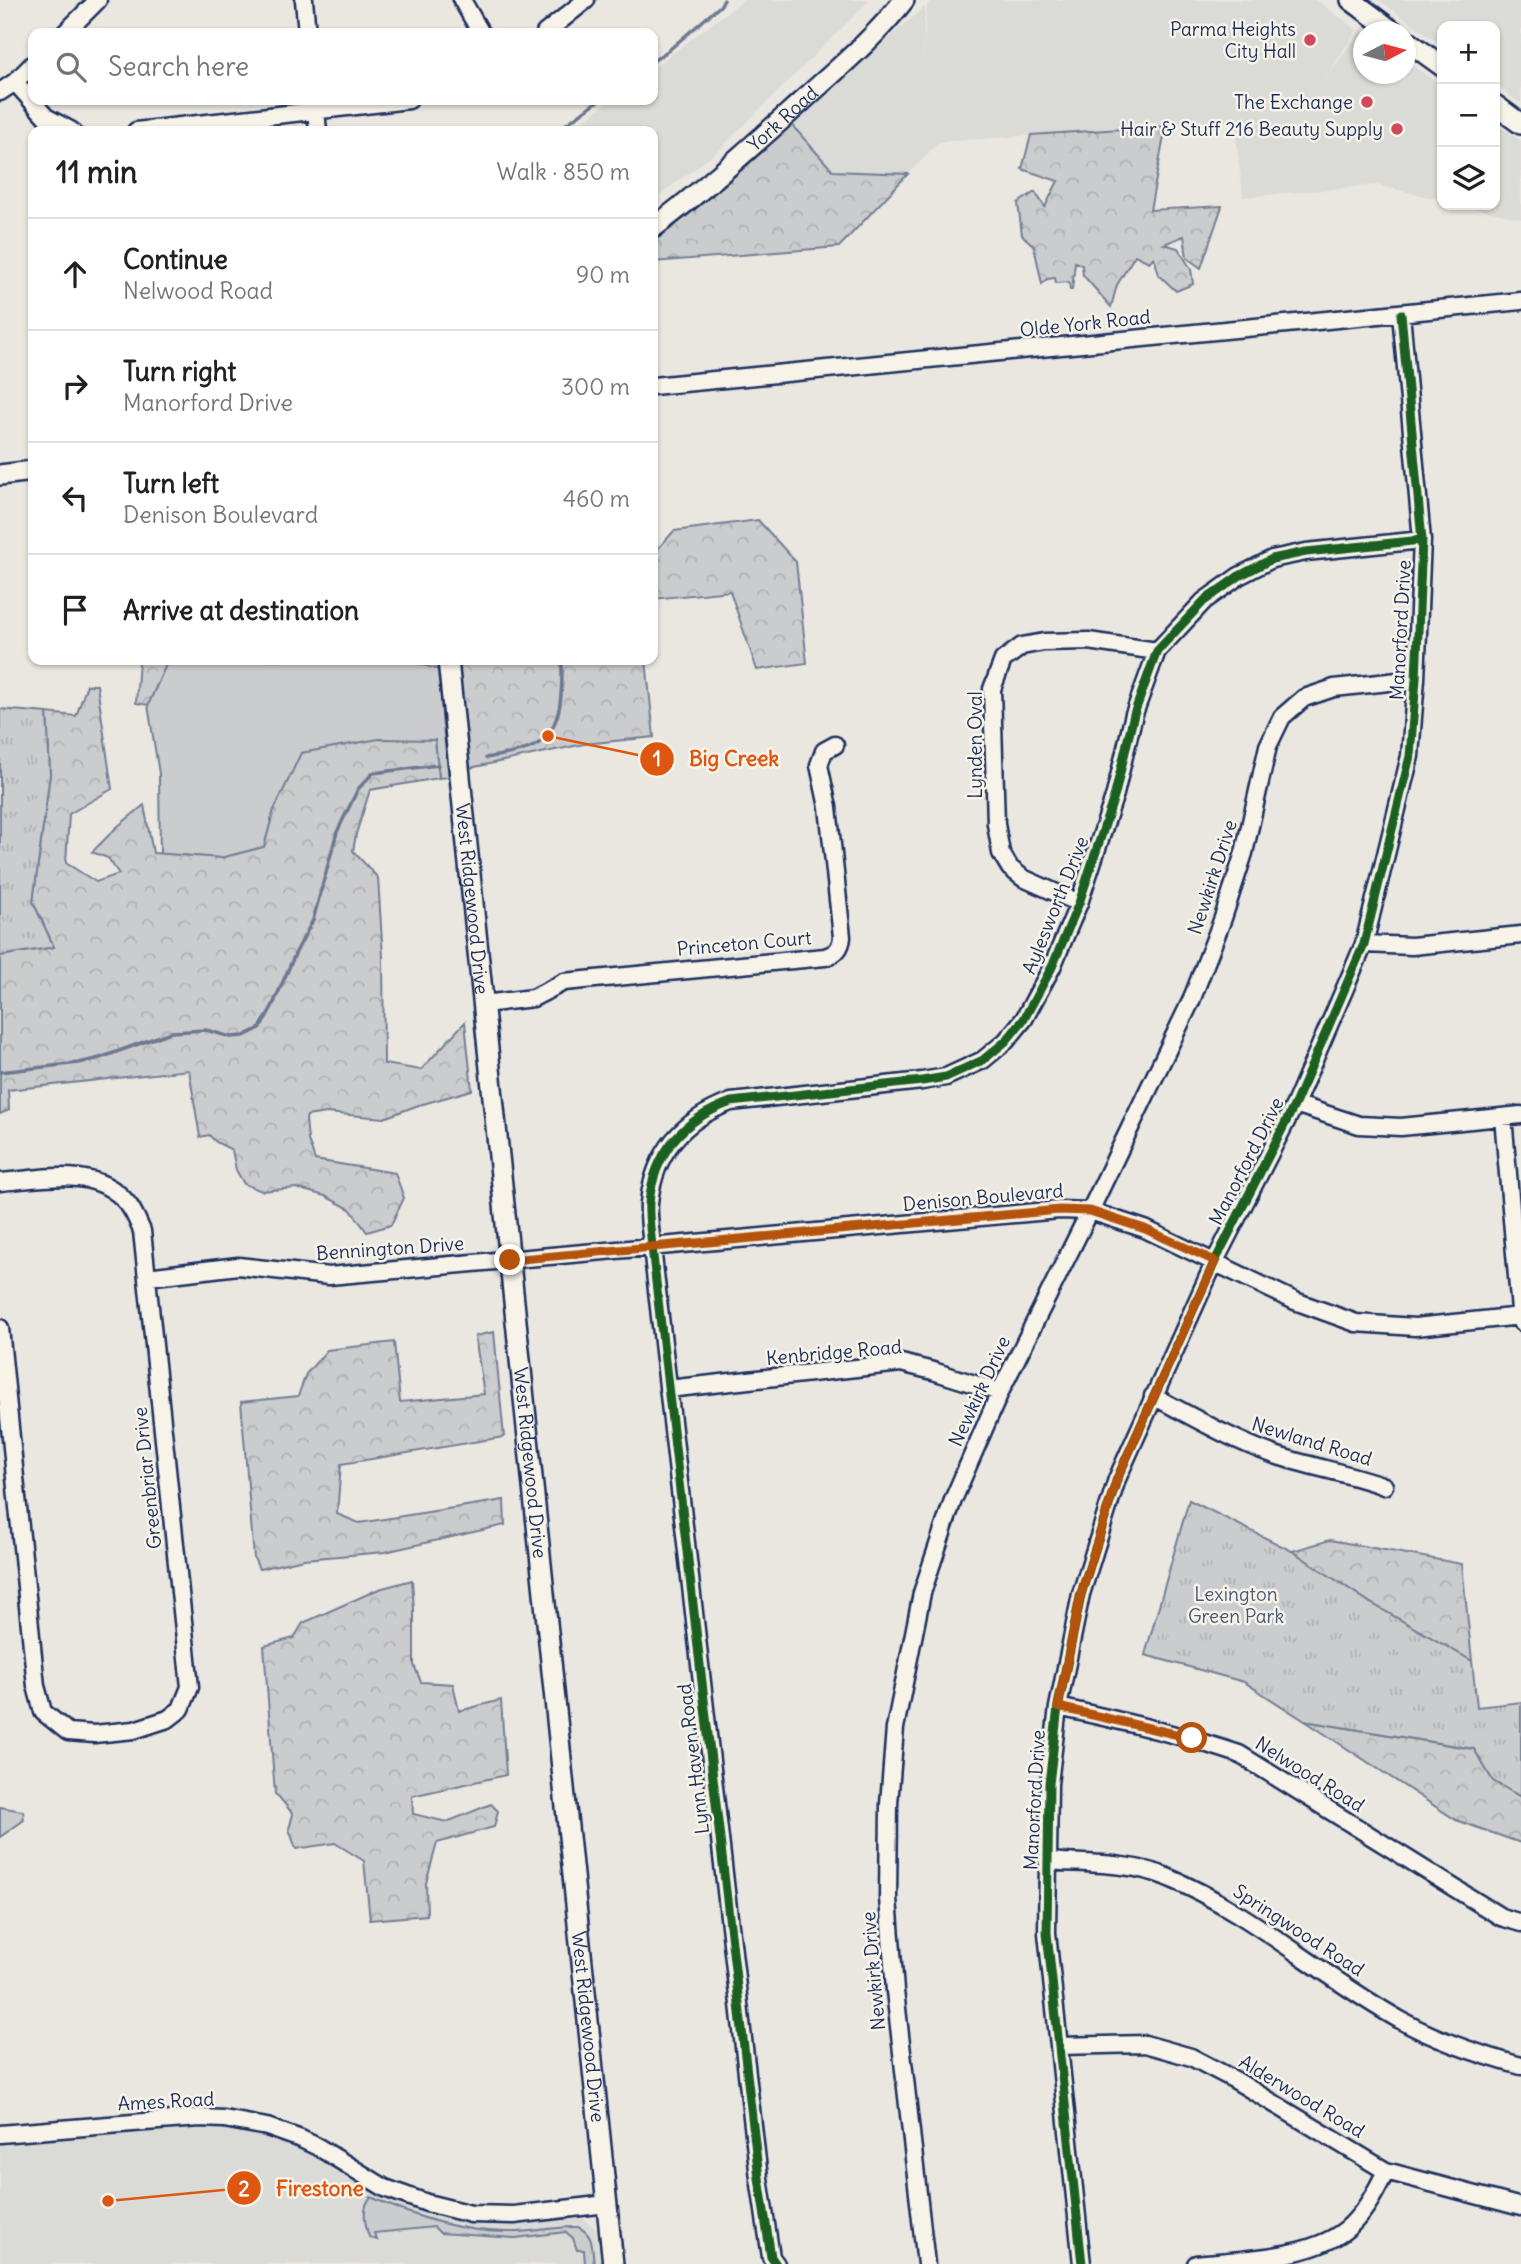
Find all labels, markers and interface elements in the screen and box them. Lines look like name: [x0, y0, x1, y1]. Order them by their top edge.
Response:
place label: Parma Heights City Hall: [1170, 17, 1296, 63]
north arrow: [1353, 21, 1416, 84]
map controls: [1437, 21, 1500, 210]
button: +: [1437, 21, 1500, 84]
search box: [28, 28, 658, 105]
marker: Parma Heights City Hall: [1302, 32, 1318, 48]
icon: search: [52, 48, 90, 86]
text: Search here: [108, 50, 249, 83]
street label: York Road: [742, 81, 823, 156]
button: −: [1437, 84, 1500, 147]
place label: The Exchange: [1234, 90, 1353, 114]
marker: The Exchange: [1359, 94, 1375, 110]
place label: Hair & Stuff 216 Beauty Supply: [1120, 117, 1383, 141]
marker: Hair & Stuff 216 Beauty Supply: [1389, 121, 1405, 137]
button: layers: [1437, 147, 1500, 210]
text: 11 min: [56, 153, 137, 191]
text: Walk · 850 m: [497, 157, 630, 186]
text: Continue: [123, 243, 228, 276]
icon: ahead: [56, 255, 94, 293]
text: 90 m: [576, 260, 630, 289]
text: Nelwood Road: [123, 276, 273, 305]
street label: Olde York Road: [1018, 304, 1152, 342]
text: Turn right: [123, 355, 236, 388]
icon: right: [56, 367, 94, 405]
text: 300 m: [561, 372, 630, 401]
text: Manorford Drive: [123, 388, 293, 417]
text: Turn left: [123, 467, 219, 500]
icon: left: [56, 479, 94, 517]
text: 460 m: [563, 484, 630, 513]
text: Denison Boulevard: [123, 500, 318, 529]
street label: Manorford Drive: [1384, 559, 1416, 701]
icon: arrive: [56, 591, 94, 629]
text: Arrive at destination: [123, 594, 359, 627]
street label: Lynden Oval: [963, 691, 987, 799]
callout: Big Creek: [640, 738, 793, 780]
text: 1: [653, 745, 661, 772]
text: Big Creek: [689, 745, 779, 772]
street label: West Ridgewood Drive: [451, 802, 494, 995]
street label: Newkirk Drive: [1182, 817, 1242, 937]
street label: Aylesworth Drive: [1016, 833, 1094, 977]
street label: Princeton Court: [676, 925, 812, 961]
street label: Manorford Drive: [1203, 1093, 1289, 1229]
street label: Denison Boulevard: [902, 1178, 1064, 1216]
street label: Bennington Drive: [315, 1231, 465, 1265]
route end: [494, 1244, 525, 1275]
street label: Newkirk Drive: [943, 1332, 1015, 1450]
street label: Kenbridge Road: [765, 1334, 903, 1370]
street label: West Ridgewood Drive: [509, 1366, 552, 1559]
street label: Greenbriar Drive: [128, 1406, 166, 1550]
street label: Newland Road: [1249, 1411, 1375, 1471]
park label: Lexington Green Park: [1188, 1582, 1284, 1628]
street label: Lynn Haven Road: [672, 1682, 714, 1836]
route start: [1176, 1722, 1207, 1753]
street label: Manorford Drive: [1018, 1729, 1050, 1871]
street label: Nelwood Road: [1251, 1731, 1369, 1817]
street label: Springwood Road: [1229, 1879, 1369, 1981]
street label: Newkirk Drive: [856, 1911, 890, 2031]
street label: West Ridgewood Drive: [567, 1930, 610, 2123]
street label: Alderwood Road: [1235, 2049, 1369, 2143]
street label: Ames Road: [117, 2086, 215, 2116]
callout: Firestone: [227, 2167, 378, 2209]
text: 2: [238, 2175, 250, 2202]
text: Firestone: [276, 2175, 364, 2202]

